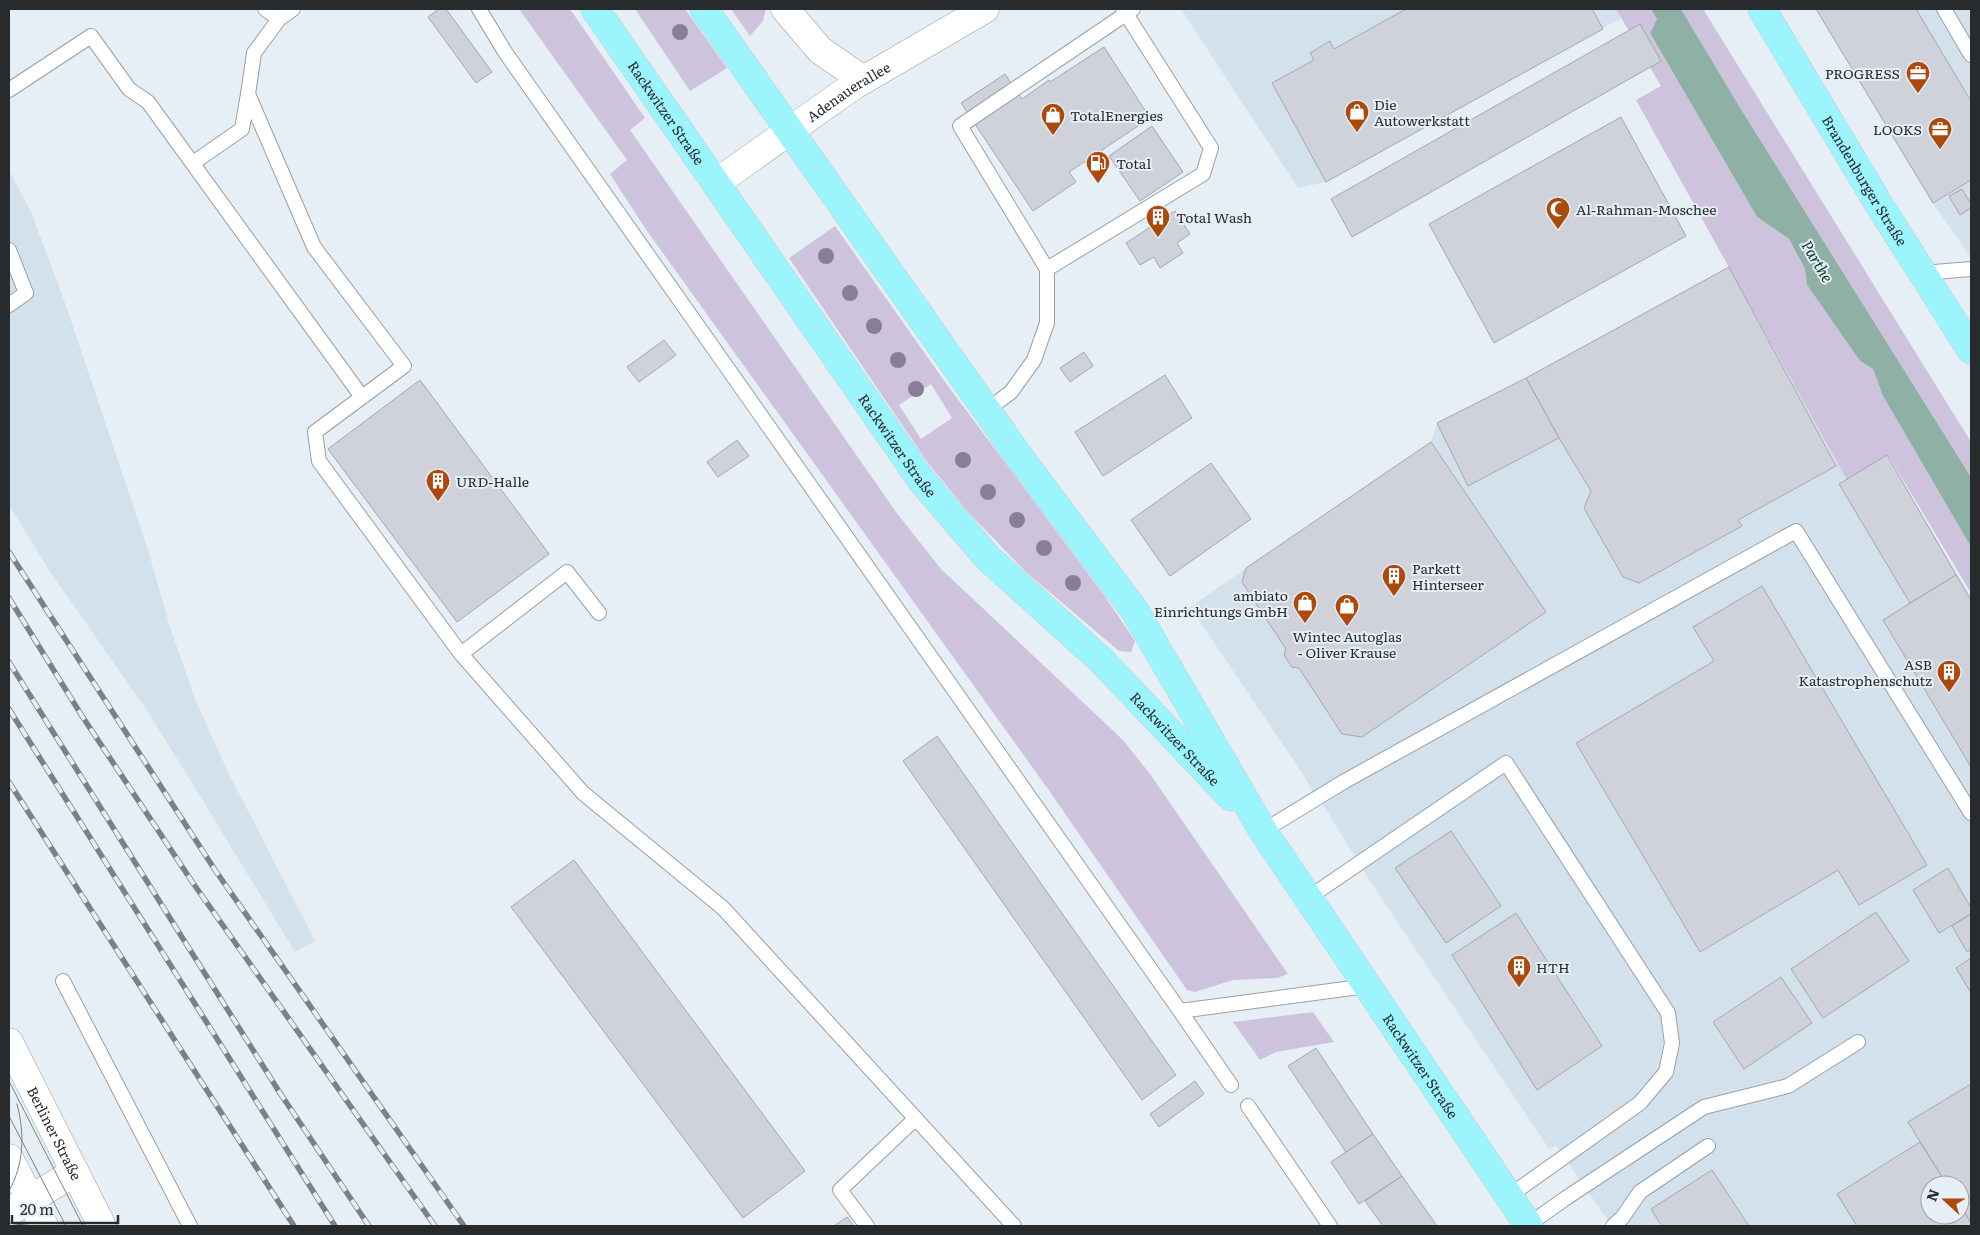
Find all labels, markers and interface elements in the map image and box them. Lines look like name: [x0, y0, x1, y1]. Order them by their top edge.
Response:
street label: Rackwitzer Straße: [624, 57, 710, 169]
street label: Adenauerallee: [802, 57, 894, 126]
office icon: PROGRESS: [1905, 60, 1931, 94]
place label: PROGRESS: [1825, 63, 1900, 83]
place label: Die Autowerkstatt: [1374, 94, 1470, 130]
shop icon: Die Autowerkstatt: [1344, 99, 1370, 133]
shop icon: TotalEnergies: [1040, 102, 1066, 136]
place label: TotalEnergies: [1070, 105, 1163, 125]
street label: Brandenburger Straße: [1818, 111, 1913, 249]
office icon: LOOKS: [1927, 116, 1953, 150]
place label: LOOKS: [1873, 119, 1922, 139]
fuel station icon: Total: [1085, 150, 1111, 184]
place label: Total: [1116, 153, 1151, 173]
mosque icon: Al-Rahman-Moschee: [1545, 196, 1571, 230]
place label: Al-Rahman-Moschee: [1576, 199, 1716, 219]
building icon: Total Wash: [1145, 204, 1171, 238]
place label: Total Wash: [1176, 207, 1252, 227]
water label: Parthe: [1796, 235, 1840, 287]
street label: Rackwitzer Straße: [854, 389, 941, 501]
building icon: URD-Halle: [425, 468, 451, 502]
place label: URD-Halle: [456, 471, 529, 491]
place label: Parkett Hinterseer: [1412, 558, 1484, 594]
building icon: Parkett Hinterseer: [1381, 563, 1407, 597]
place label: ambiato Einrichtungs GmbH: [1154, 585, 1288, 621]
shop icon: ambiato Einrichtungs GmbH: [1292, 590, 1318, 624]
shop icon: Wintec Autoglas - Oliver Krause: [1334, 593, 1360, 627]
place label: Wintec Autoglas - Oliver Krause: [1292, 626, 1402, 662]
place label: ASB Katastrophenschutz: [1799, 654, 1932, 690]
building icon: ASB Katastrophenschutz: [1936, 659, 1962, 693]
street label: Rackwitzer Straße: [1126, 687, 1225, 790]
building icon: HTH: [1506, 954, 1532, 988]
place label: HTH: [1536, 957, 1570, 977]
street label: Rackwitzer Straße: [1379, 1009, 1464, 1122]
street label: Berliner Straße: [23, 1083, 87, 1183]
north arrow: [1920, 1175, 1970, 1225]
text: N: [1920, 1186, 1943, 1204]
scale bar: [12, 1192, 119, 1224]
text: 20 m: [20, 1197, 54, 1220]

